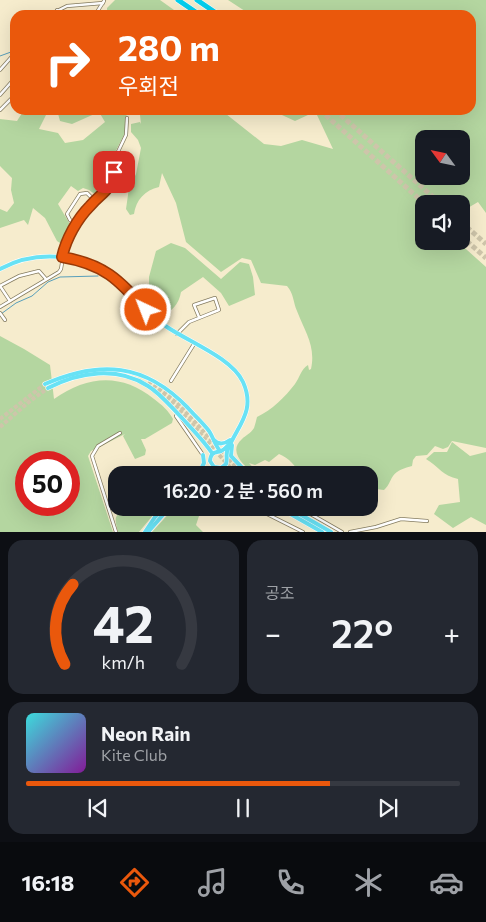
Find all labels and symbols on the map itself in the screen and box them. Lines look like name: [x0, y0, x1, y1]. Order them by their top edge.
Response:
north arrow: [415, 130, 470, 185]
pin: [93, 151, 135, 193]
position arrow: [119, 283, 171, 335]
speed limit sign: 50: [15, 451, 80, 516]

